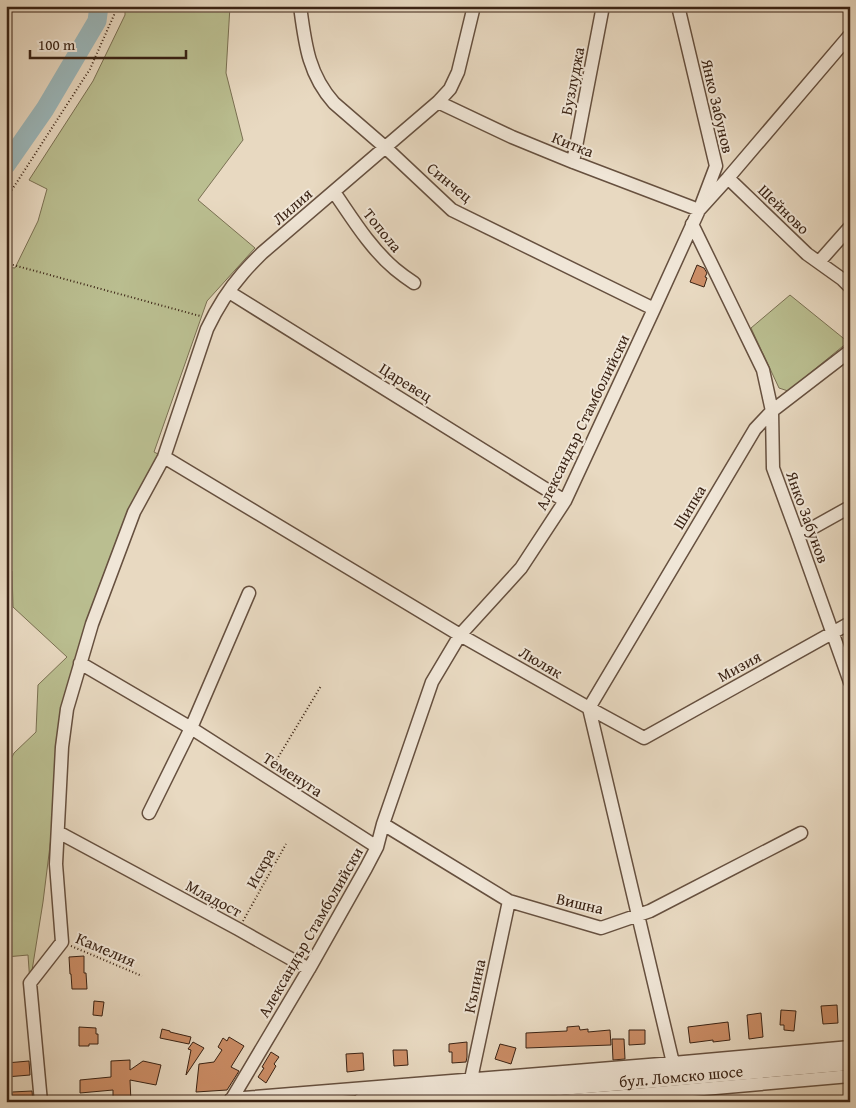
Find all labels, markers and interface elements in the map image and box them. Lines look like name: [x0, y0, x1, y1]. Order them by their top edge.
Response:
scale bar: [30, 28, 186, 60]
text: 100 m: [38, 34, 76, 55]
street label: Бузлуджа: [554, 44, 590, 117]
street label: Янко Забунов: [695, 55, 741, 156]
street label: Китка: [549, 125, 598, 163]
street label: Синчец: [422, 156, 478, 208]
street label: Шейново: [753, 178, 815, 240]
street label: Лилия: [267, 182, 317, 230]
street label: Топола: [358, 203, 409, 258]
street label: Александър Стамболийски: [529, 329, 635, 514]
street label: Царевец: [375, 356, 437, 408]
street label: Янко Забунов: [780, 467, 836, 566]
street label: Шипка: [666, 480, 712, 534]
street label: Люляк: [515, 640, 568, 684]
street label: Мизия: [713, 644, 765, 688]
street label: Теменуга: [258, 746, 328, 803]
street label: Александър Стамболийски: [251, 842, 369, 1022]
street label: Искра: [239, 843, 281, 892]
street label: Младост: [182, 873, 247, 923]
street label: Вишна: [554, 886, 606, 920]
street label: Камелия: [72, 926, 140, 972]
street label: Къпина: [457, 956, 491, 1015]
street label: бул. Ломско шосе: [618, 1059, 744, 1093]

